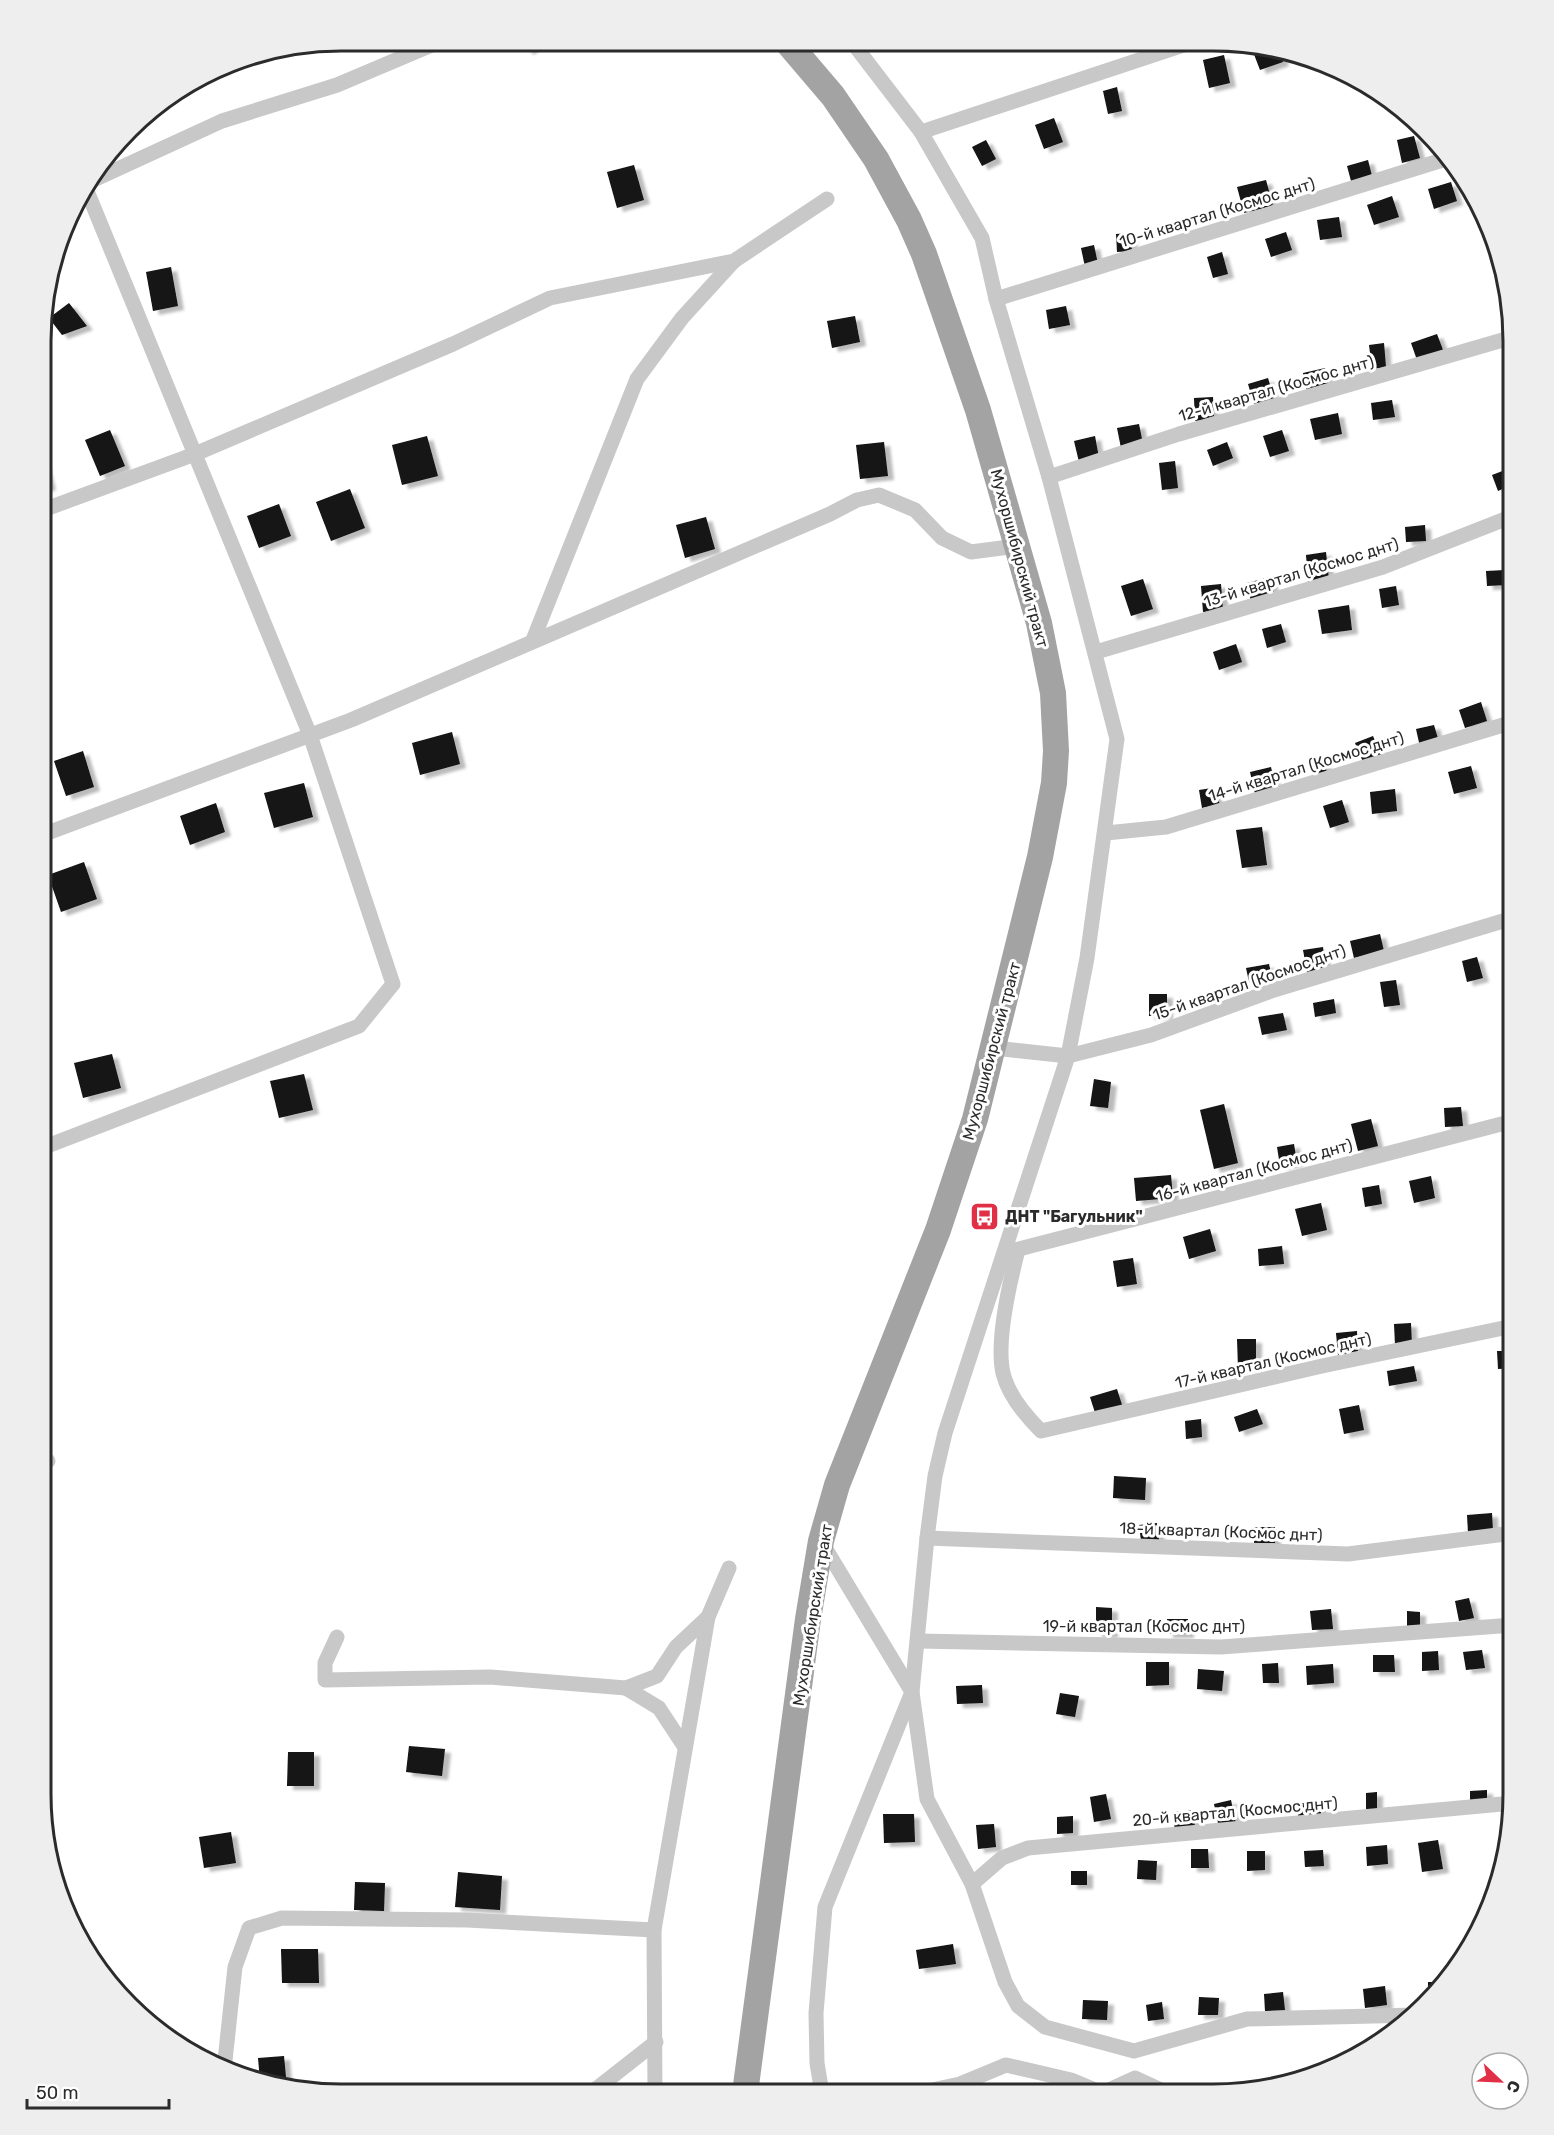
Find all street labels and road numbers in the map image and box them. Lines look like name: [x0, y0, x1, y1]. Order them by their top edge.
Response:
street label: 10-й квартал (Космос днт): [1117, 174, 1317, 251]
street label: 12-й квартал (Космос днт): [1176, 351, 1376, 425]
street label: Мухоршибирский тракт: [987, 467, 1052, 649]
street label: 13-й квартал (Космос днт): [1201, 534, 1401, 611]
street label: 14-й квартал (Космос днт): [1206, 728, 1406, 805]
street label: 15-й квартал (Космос днт): [1150, 940, 1348, 1024]
street label: Мухоршибирский тракт: [959, 960, 1024, 1142]
street label: 16-й квартал (Космос днт): [1154, 1135, 1355, 1206]
street label: 17-й квартал (Космос днт): [1173, 1329, 1373, 1392]
street label: 18-й квартал (Космос днт): [1119, 1518, 1323, 1545]
street label: Мухоршибирский тракт: [789, 1523, 836, 1707]
street label: 19-й квартал (Космос днт): [1043, 1617, 1245, 1636]
street label: 20-й квартал (Космос днт): [1132, 1793, 1338, 1830]

